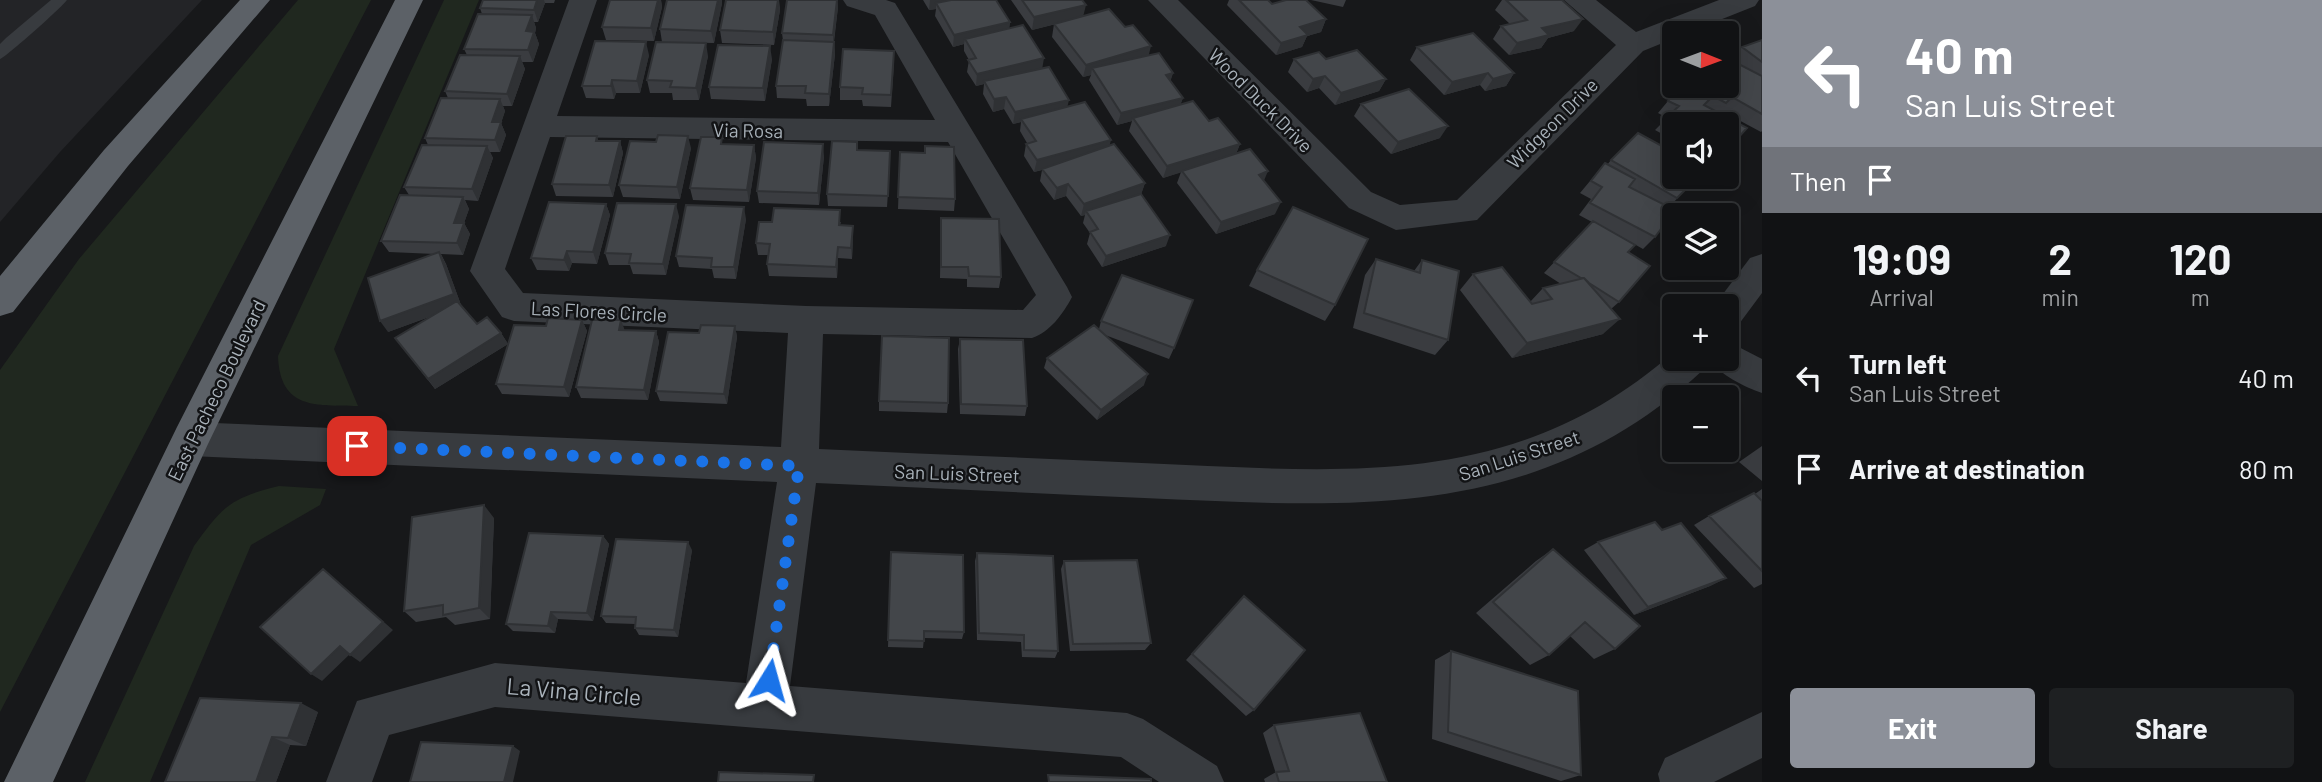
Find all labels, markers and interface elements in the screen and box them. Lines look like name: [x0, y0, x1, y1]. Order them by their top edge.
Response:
north arrow: [1662, 21, 1740, 98]
map controls: [1662, 21, 1739, 462]
text: 40 m: [1905, 25, 2013, 84]
icon: left: [1790, 28, 1881, 119]
street label: Wood Duck Drive: [1204, 43, 1318, 157]
street label: Widgeon Drive: [1502, 73, 1602, 173]
text: San Luis Street: [1905, 85, 2116, 123]
button: sound: [1662, 112, 1739, 189]
street label: Via Rosa: [713, 118, 783, 142]
icon: arrive: [1861, 161, 1899, 199]
text: Then: [1790, 165, 1847, 196]
button: layers: [1662, 203, 1739, 280]
text: 19:09: [1852, 233, 1951, 283]
text: 2: [2048, 233, 2072, 283]
text: 120: [2169, 233, 2232, 283]
text: Arrival: [1870, 283, 1934, 311]
text: min: [2042, 283, 2079, 311]
text: m: [2191, 283, 2210, 311]
button: +: [1662, 294, 1739, 371]
street label: East Pacheco Boulevard: [162, 296, 270, 484]
street label: Las Flores Circle: [530, 296, 668, 326]
text: Turn left: [1849, 348, 1947, 379]
icon: left: [1790, 359, 1828, 397]
text: 40 m: [2238, 362, 2294, 393]
text: San Luis Street: [1849, 379, 2001, 407]
button: −: [1662, 385, 1739, 462]
pin: [327, 416, 387, 476]
street label: San Luis Street: [1456, 425, 1582, 485]
icon: arrive: [338, 427, 376, 465]
icon: arrive: [1790, 450, 1828, 488]
text: Arrive at destination: [1849, 453, 2085, 484]
text: 80 m: [2239, 453, 2294, 484]
street label: San Luis Street: [894, 459, 1020, 487]
position arrow: [732, 643, 806, 717]
street label: La Vina Circle: [505, 671, 643, 711]
button: Exit: [1790, 688, 2035, 768]
button: Share: [2049, 688, 2294, 768]

